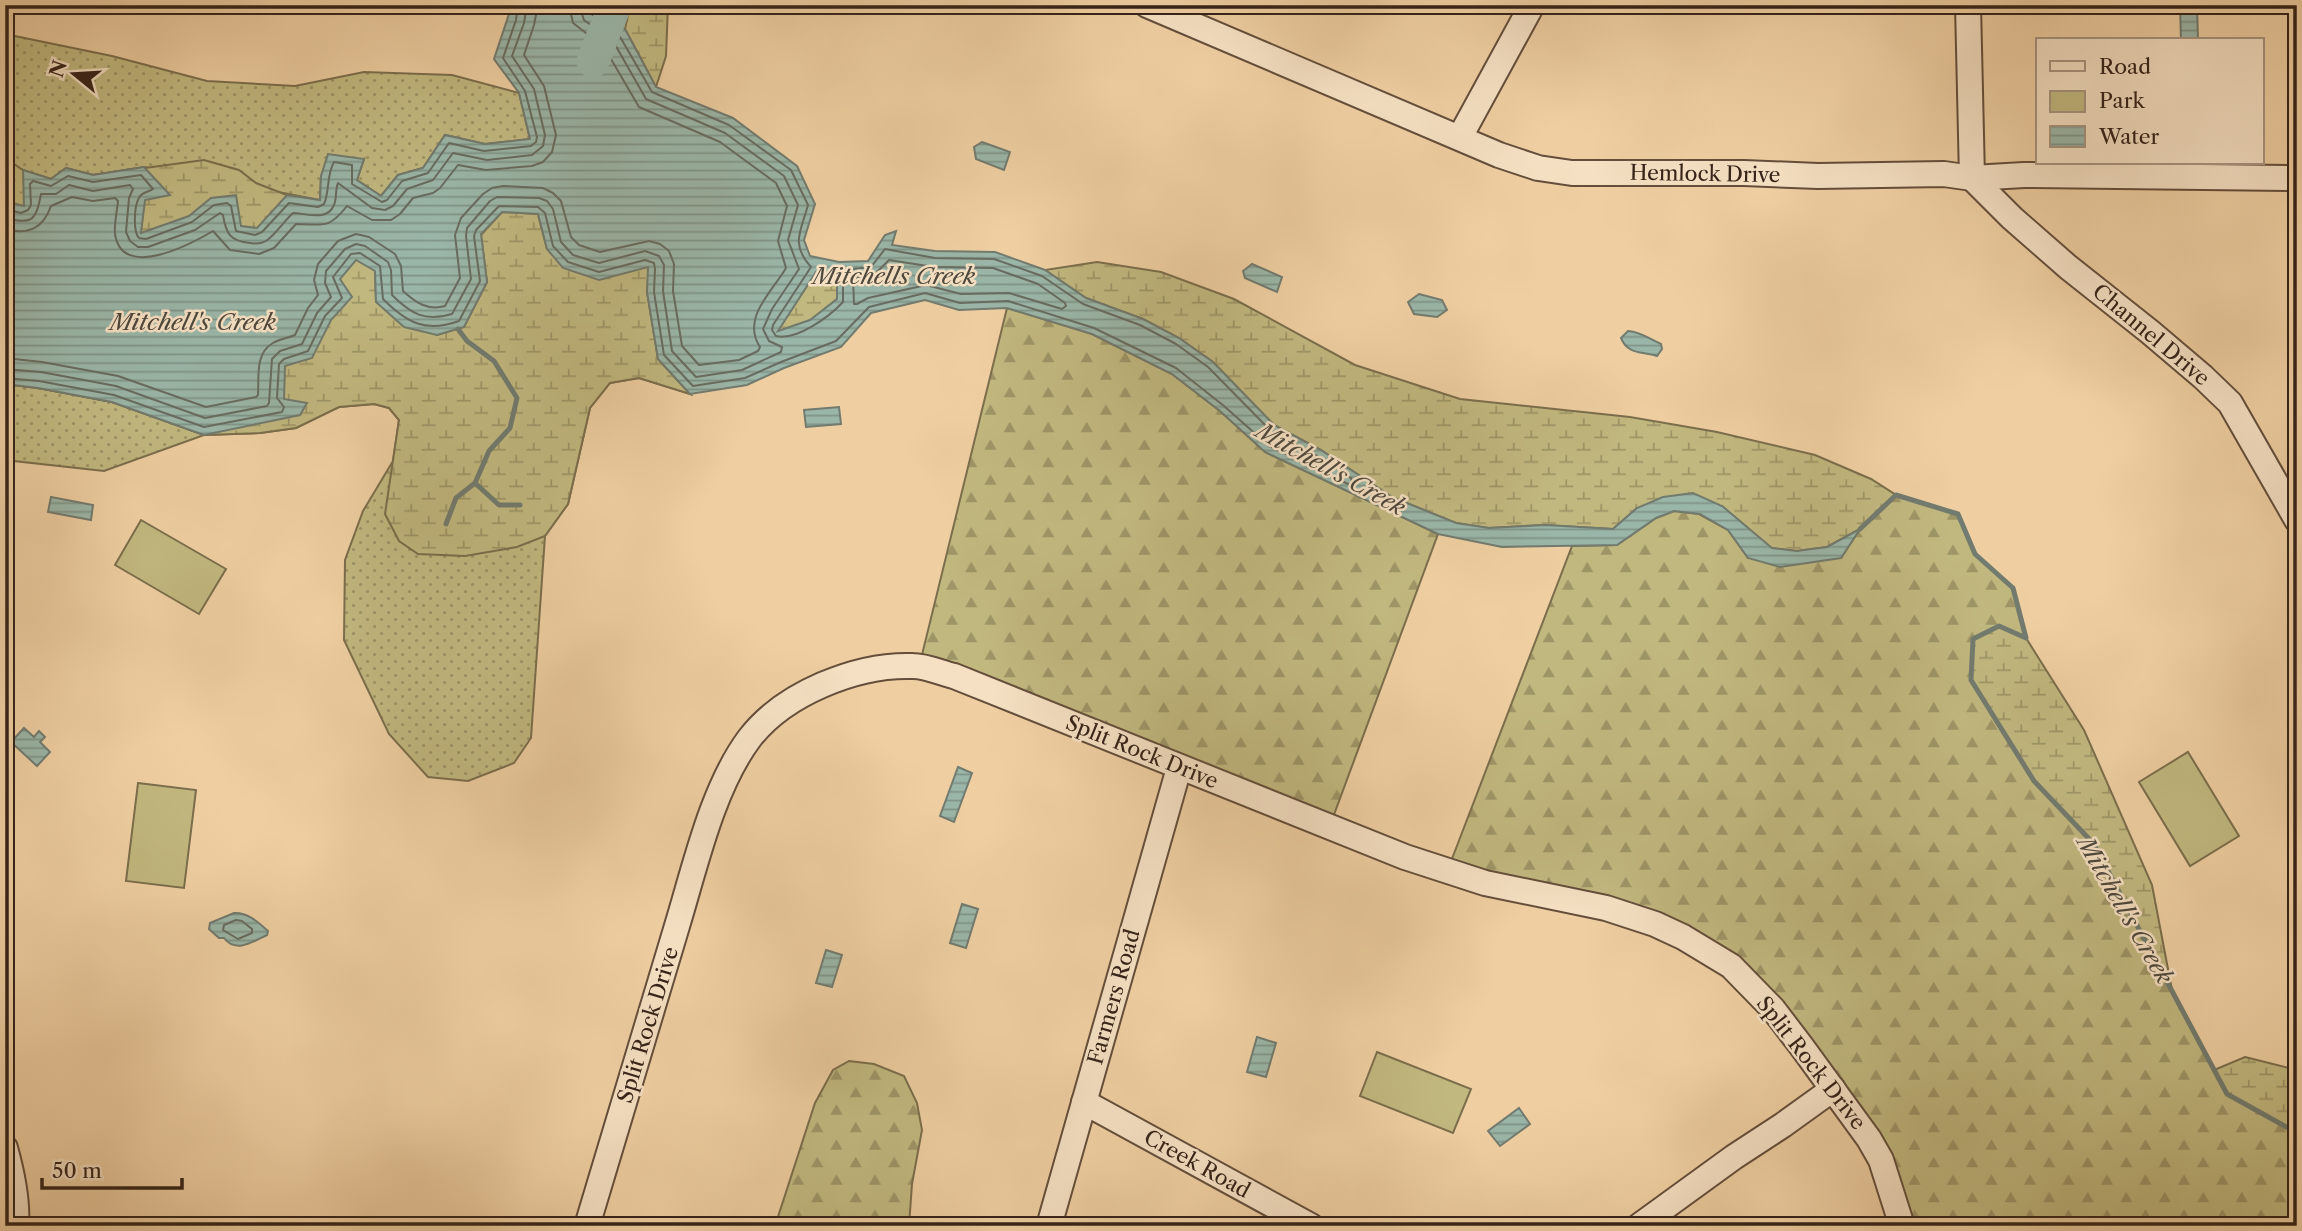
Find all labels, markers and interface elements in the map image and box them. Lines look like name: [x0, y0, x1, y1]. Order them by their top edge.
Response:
north arrow: [38, 38, 108, 108]
legend: [2036, 38, 2264, 164]
text: Road: [2099, 54, 2151, 79]
text: N: [45, 57, 72, 80]
text: Park: [2099, 88, 2145, 113]
text: Water: [2098, 124, 2159, 149]
street label: Hemlock Drive: [1629, 160, 1781, 187]
water label: Mitchells Creek: [810, 262, 975, 290]
street label: Channel Drive: [2088, 278, 2215, 391]
water label: Mitchell's Creek: [107, 308, 276, 336]
water label: Mitchell's Creek: [1249, 415, 1410, 522]
street label: Split Rock Drive: [1062, 710, 1222, 793]
water label: Mitchell's Creek: [2070, 828, 2179, 989]
street label: Farmers Road: [1082, 926, 1145, 1067]
street label: Split Rock Drive: [612, 944, 683, 1106]
street label: Split Rock Drive: [1752, 991, 1871, 1134]
street label: Creek Road: [1140, 1124, 1255, 1203]
scale bar: [42, 1147, 182, 1191]
text: 50 m: [52, 1158, 102, 1183]

